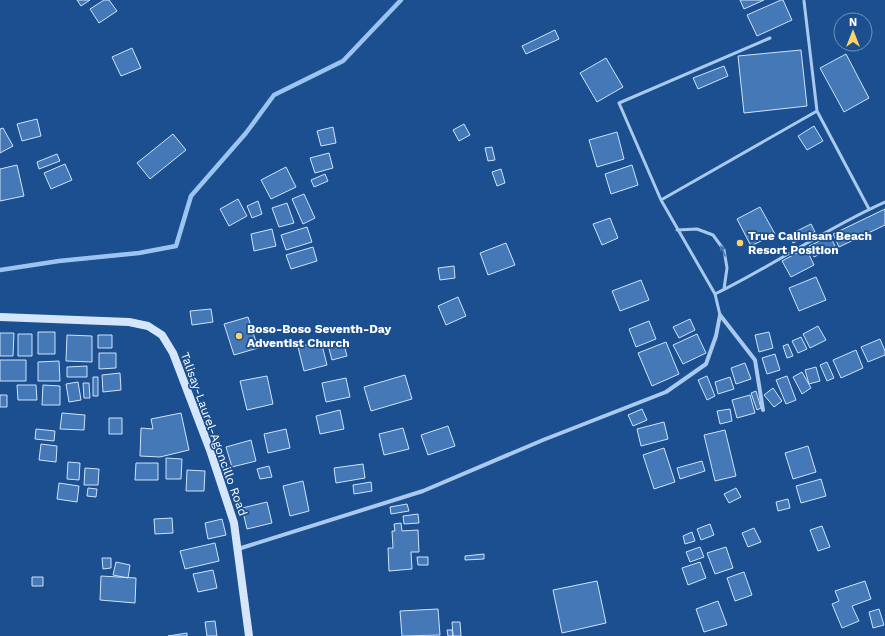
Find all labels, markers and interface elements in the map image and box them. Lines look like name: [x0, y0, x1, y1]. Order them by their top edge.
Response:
north arrow: [833, 12, 873, 52]
text: N: [849, 16, 857, 29]
place label: True Calinisan Beach Resort Position: [748, 229, 872, 257]
marker: True Calinisan Beach Resort Position: [735, 238, 745, 248]
one-way arrow: [719, 245, 725, 257]
place label: Boso-Boso Seventh-Day Adventist Church: [247, 322, 391, 350]
marker: Boso-Boso Seventh-Day Adventist Church: [234, 331, 244, 341]
street label: Talisay-Laurel-Agoncillo Road: [178, 350, 250, 518]

